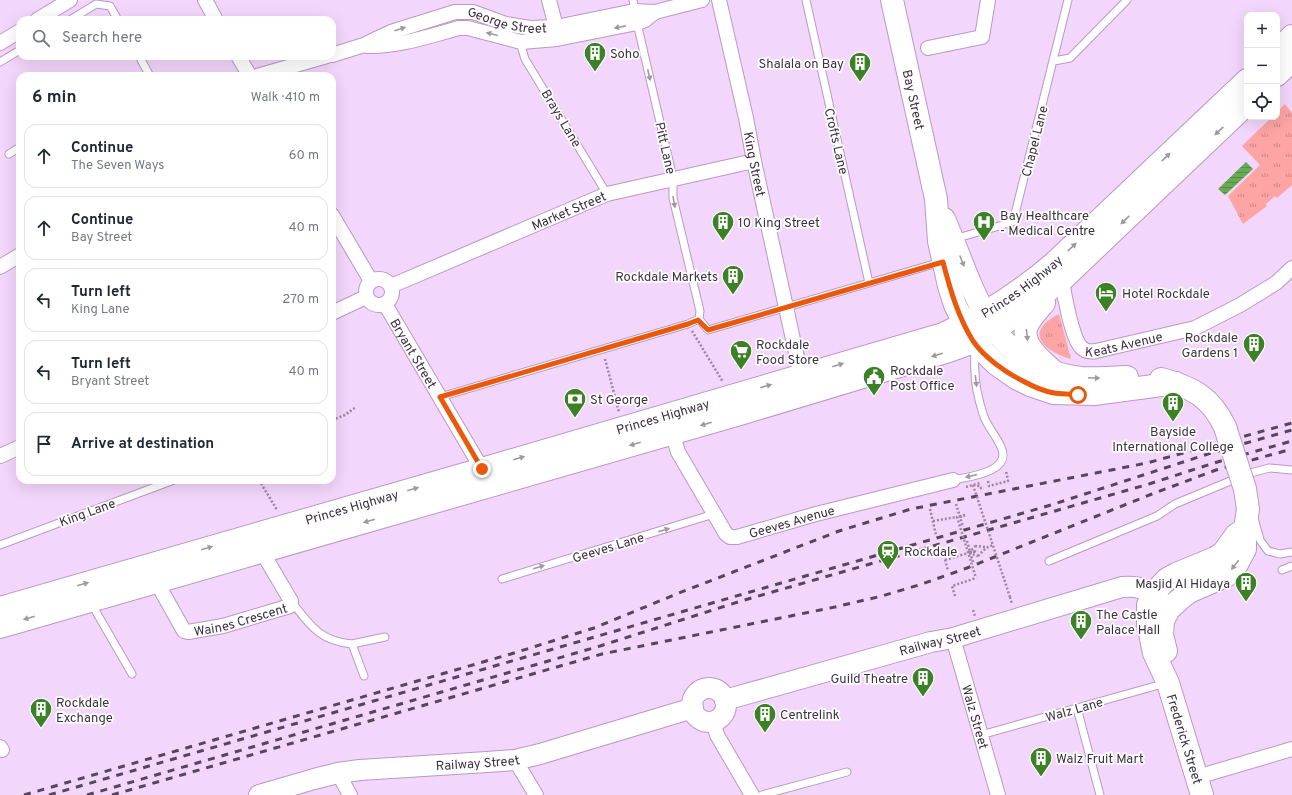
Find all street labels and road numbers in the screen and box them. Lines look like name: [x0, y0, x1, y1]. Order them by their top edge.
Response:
street label: George Street: [468, 6, 547, 38]
street label: Bay Street: [898, 68, 927, 132]
street label: Brays Lane: [537, 87, 584, 151]
street label: Chapel Lane: [1019, 104, 1052, 179]
street label: Crofts Lane: [820, 107, 850, 176]
street label: Pitt Lane: [650, 121, 678, 176]
street label: King Street: [739, 131, 768, 198]
street label: Market Street: [530, 189, 609, 235]
street label: Princes Highway: [979, 253, 1067, 323]
street label: Bryant Street: [385, 316, 439, 392]
street label: Keats Avenue: [1084, 330, 1164, 362]
street label: Princes Highway: [615, 397, 712, 439]
street label: Princes Highway: [304, 487, 401, 530]
street label: King Lane: [57, 496, 118, 531]
street label: Geeves Avenue: [747, 504, 837, 543]
street label: Geeves Lane: [571, 530, 646, 567]
street label: Waines Crescent: [193, 601, 290, 641]
street label: Railway Street: [898, 624, 983, 661]
street label: Walz Street: [957, 683, 991, 752]
street label: Frederick Street: [1162, 693, 1204, 787]
street label: Walz Lane: [1044, 695, 1105, 727]
street label: Railway Street: [435, 753, 522, 775]

